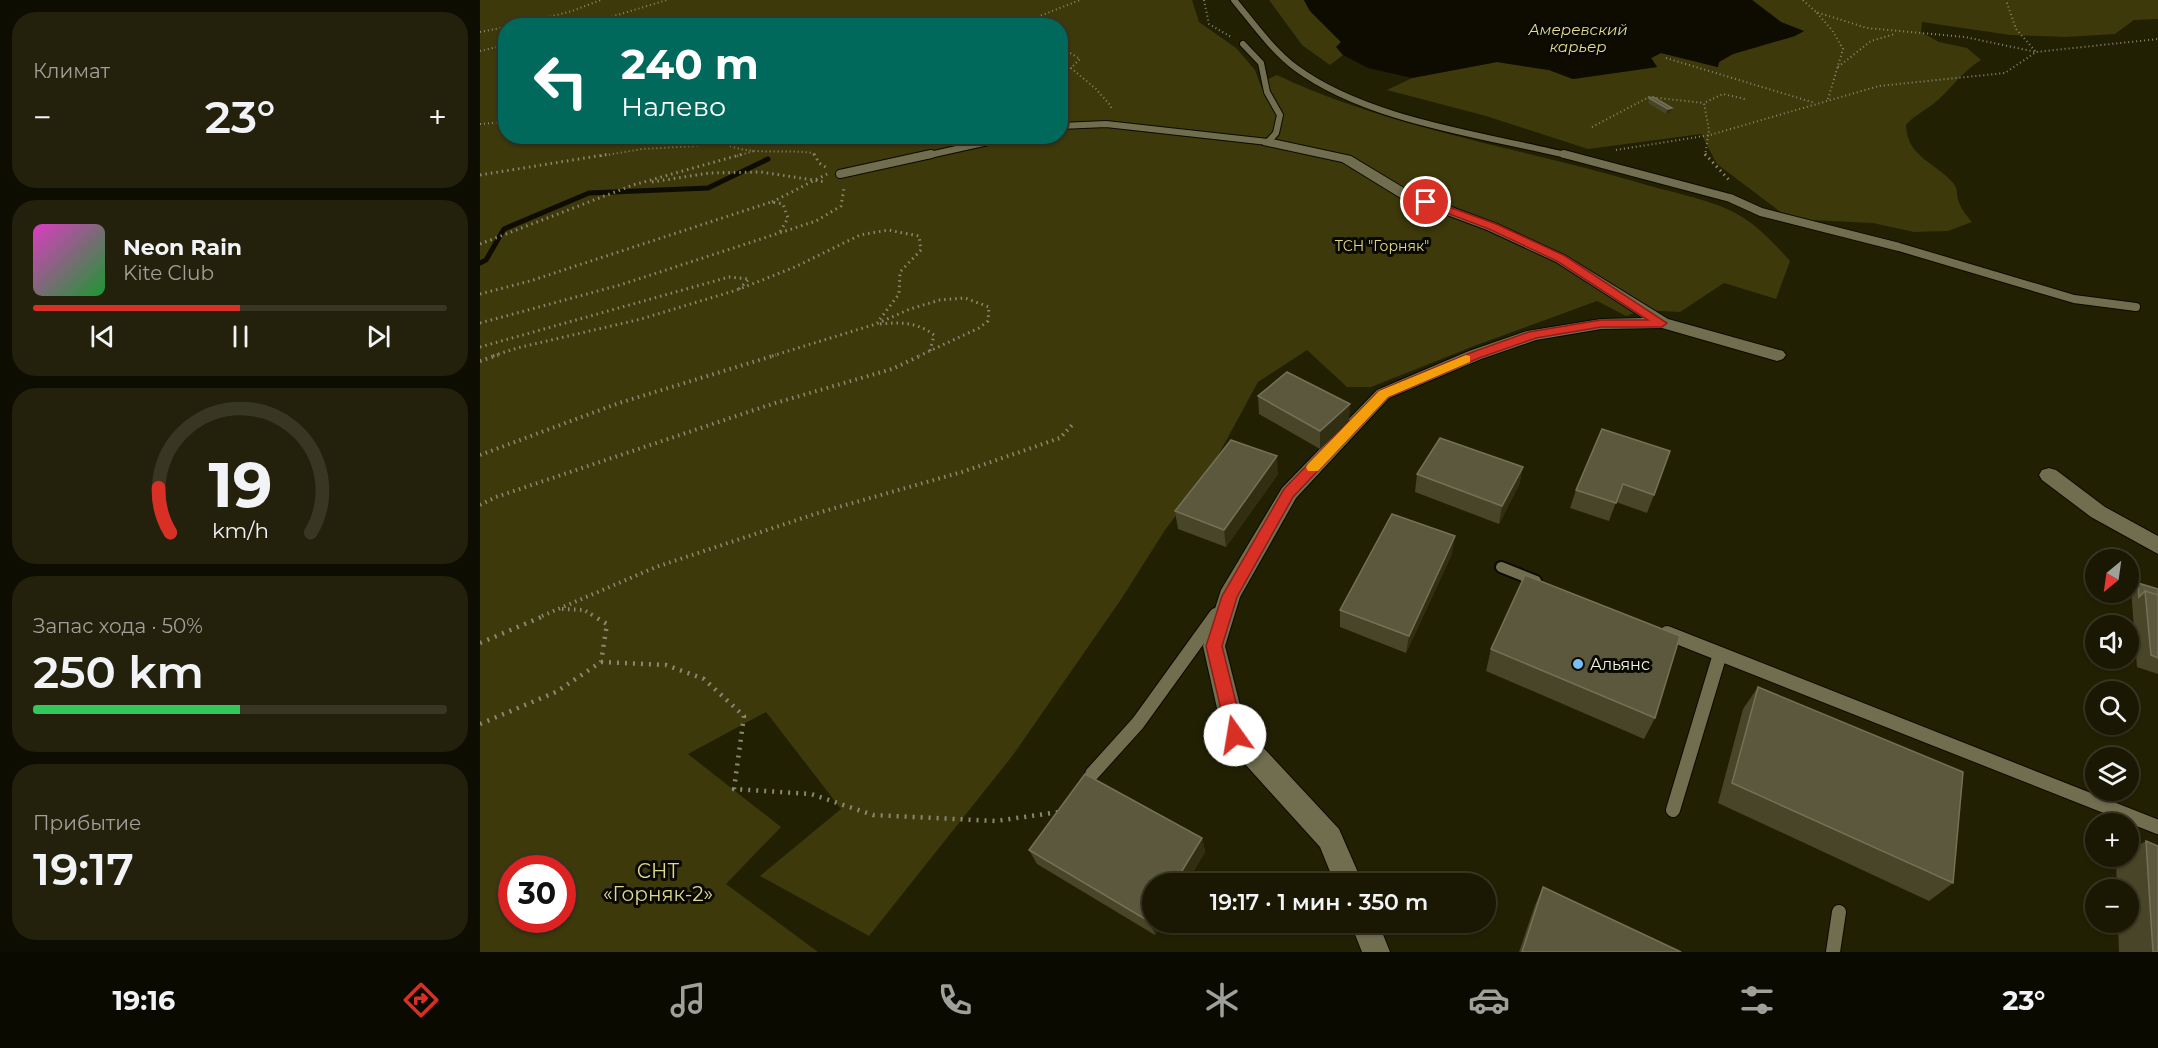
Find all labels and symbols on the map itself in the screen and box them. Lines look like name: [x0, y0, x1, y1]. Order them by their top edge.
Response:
water label: Амеревский карьер: [1527, 20, 1628, 56]
pin: [1400, 176, 1451, 227]
park label: ТСН "Горняк": [1335, 237, 1429, 255]
north arrow: [2085, 549, 2139, 603]
place label: Альянс: [1590, 655, 1650, 674]
marker: Альянс: [1571, 657, 1585, 671]
position arrow: [1203, 703, 1267, 767]
speed limit sign: 30: [498, 855, 576, 933]
park label: СНТ «Горняк-2»: [603, 859, 713, 906]

